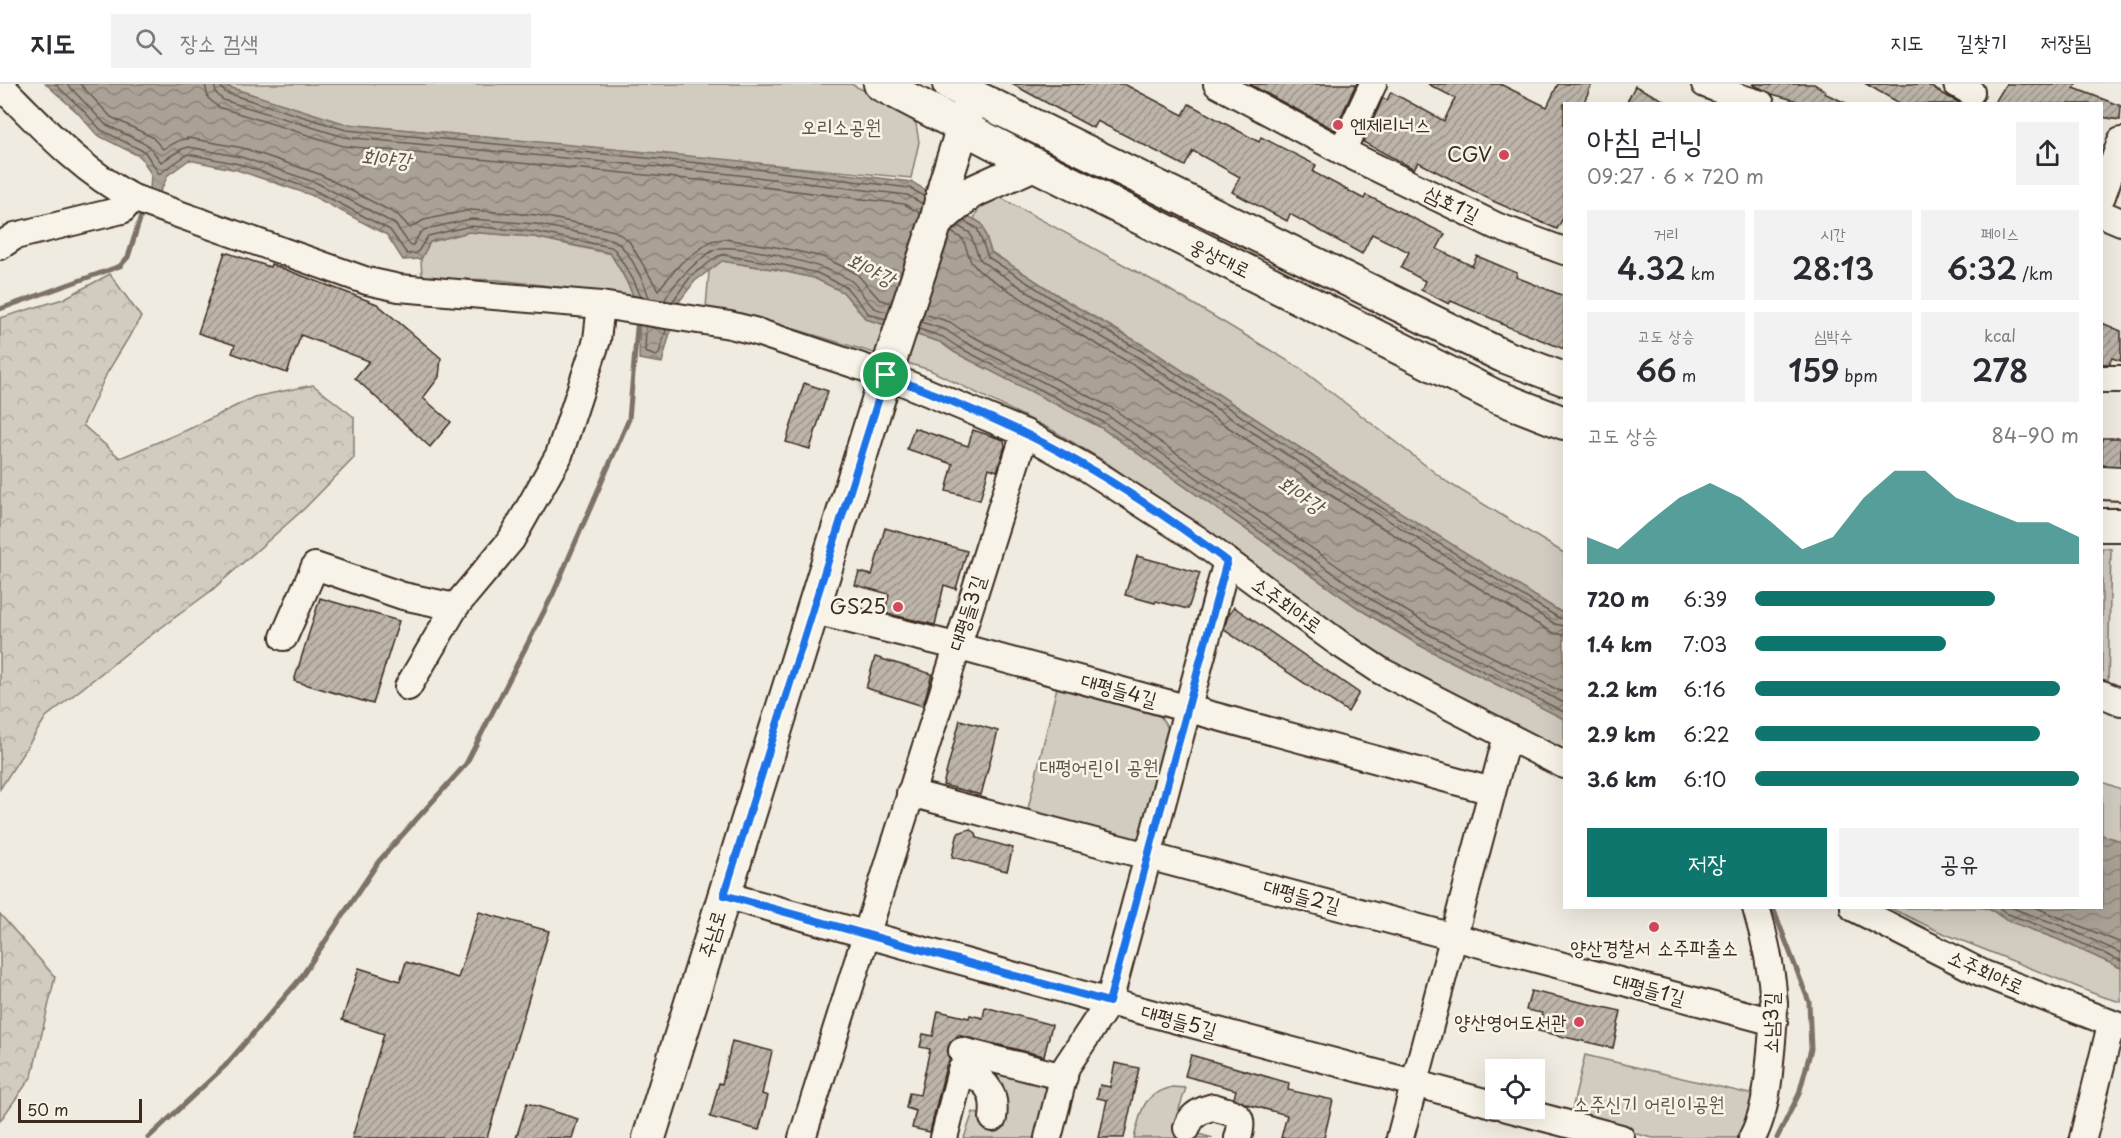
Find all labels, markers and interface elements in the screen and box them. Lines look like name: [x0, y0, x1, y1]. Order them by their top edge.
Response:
search box: [111, 14, 531, 68]
text: 지도: [30, 20, 75, 63]
icon: search: [132, 25, 165, 58]
text: 장소 검색: [180, 25, 258, 58]
text: 지도: [1890, 25, 1924, 57]
text: 길찾기: [1957, 25, 2007, 57]
text: 저장됨: [2040, 25, 2091, 57]
place label: 엔제리너스: [1350, 109, 1430, 139]
park label: 오리소공원: [801, 111, 881, 141]
text: 아침 러닝: [1587, 113, 1704, 163]
marker: 엔제리너스: [1331, 118, 1345, 132]
button: share: [2016, 122, 2079, 185]
water label: 회야강: [360, 139, 415, 175]
place label: CGV: [1447, 139, 1492, 169]
marker: CGV: [1497, 148, 1511, 162]
text: 09:27 · 6 × 720 m: [1587, 161, 1764, 191]
street label: 삼호1길: [1420, 177, 1485, 229]
text: 거리: [1653, 221, 1679, 245]
text: 시간: [1820, 221, 1846, 245]
text: 페이스: [1981, 221, 2019, 245]
street label: 웅상대로: [1185, 230, 1256, 285]
water label: 회야강: [842, 243, 904, 295]
text: 4.32: [1617, 245, 1686, 290]
text: 28:13: [1792, 245, 1874, 290]
text: 6:32: [1947, 245, 2017, 290]
text: km: [1686, 261, 1715, 285]
text: /km: [2017, 261, 2053, 285]
text: 고도 상승: [1638, 323, 1694, 347]
text: 심박수: [1814, 323, 1852, 347]
text: kcal: [1984, 323, 2016, 347]
text: 66: [1636, 347, 1677, 392]
text: 159: [1788, 347, 1839, 392]
text: 278: [1972, 347, 2028, 392]
pin: [860, 349, 911, 400]
icon: arrive: [869, 358, 902, 391]
text: m: [1677, 363, 1696, 387]
text: bpm: [1839, 363, 1878, 387]
text: 고도 상승: [1587, 420, 1658, 450]
text: 84–90 m: [1992, 420, 2079, 450]
water label: 회야강: [1272, 466, 1334, 522]
street label: 소주회야로: [1246, 568, 1329, 640]
street label: 대평들3길: [940, 571, 992, 654]
text: 720 m: [1587, 584, 1649, 614]
text: 6:39: [1683, 584, 1727, 614]
place label: GS25: [830, 591, 886, 621]
marker: GS25: [891, 600, 905, 614]
text: 1.4 km: [1587, 629, 1653, 659]
text: 7:03: [1683, 629, 1727, 659]
street label: 대평들4길: [1078, 665, 1161, 714]
text: 2.2 km: [1587, 674, 1657, 704]
text: 6:16: [1683, 674, 1726, 704]
text: 2.9 km: [1587, 719, 1656, 749]
text: 6:22: [1683, 719, 1730, 749]
park label: 대평어린이 공원: [1039, 751, 1159, 781]
text: 3.6 km: [1587, 764, 1657, 794]
text: 6:10: [1683, 764, 1726, 794]
button: 저장: [1587, 828, 1827, 897]
button: 공유: [1839, 828, 2079, 897]
street label: 대평들2길: [1260, 870, 1344, 920]
street label: 주남로: [690, 906, 732, 961]
marker: 양산경찰서 소주파출소: [1647, 920, 1661, 934]
place label: 양산경찰서 소주파출소: [1570, 932, 1738, 962]
street label: 소주회야로: [1944, 941, 2029, 1001]
street label: 대평들1길: [1610, 964, 1689, 1012]
street label: 소남3길: [1754, 992, 1786, 1054]
street label: 대평들5길: [1138, 996, 1220, 1045]
place label: 양산영어도서관: [1454, 1006, 1567, 1036]
marker: 양산영어도서관: [1572, 1015, 1586, 1029]
map controls: [1485, 1059, 1545, 1119]
button: locate: [1485, 1059, 1545, 1119]
park label: 소주신기 어린이공원: [1573, 1088, 1725, 1118]
scale bar: [18, 1096, 142, 1124]
text: 50 m: [27, 1097, 68, 1121]

